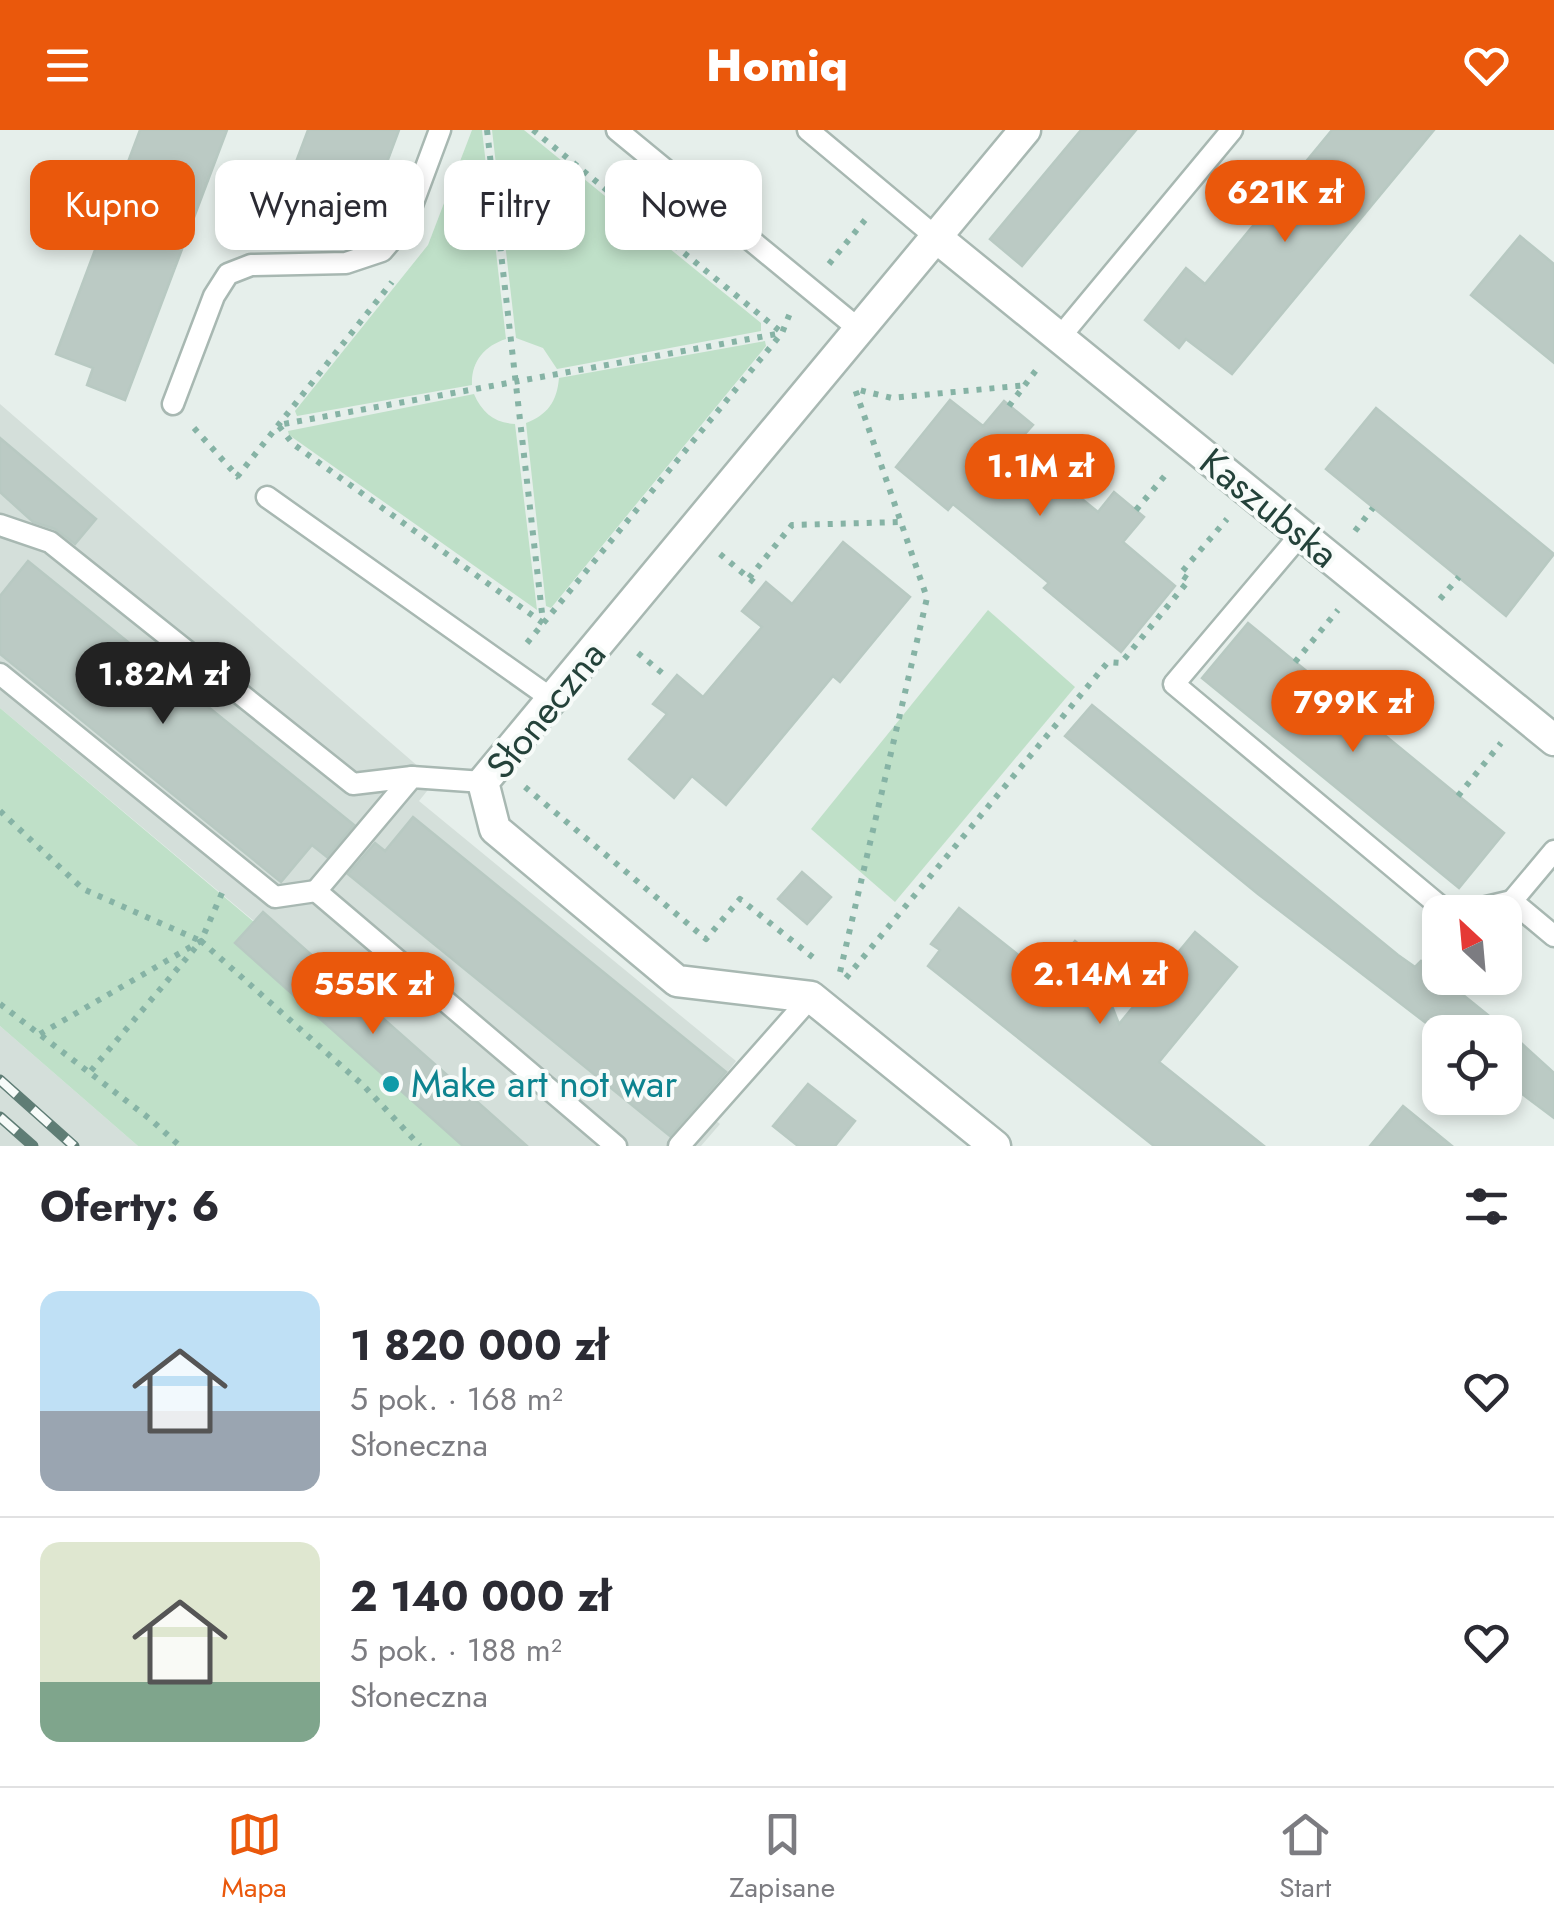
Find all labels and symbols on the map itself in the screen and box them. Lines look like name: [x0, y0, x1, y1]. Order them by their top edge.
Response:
pin: 621K zł: [1193, 160, 1377, 245]
pin: 1.1M zł: [948, 434, 1132, 519]
street label: Kaszubska: [1188, 435, 1350, 581]
street label: Słoneczna: [473, 629, 618, 791]
pin: 1.82M zł: [60, 642, 266, 727]
pin: 799K zł: [1261, 670, 1445, 755]
north arrow: [1422, 895, 1522, 995]
pin: 2.14M zł: [997, 942, 1203, 1027]
pin: 555K zł: [281, 952, 465, 1037]
place label: Make art not war: [411, 1056, 677, 1111]
marker: Make art not war: [380, 1073, 402, 1095]

